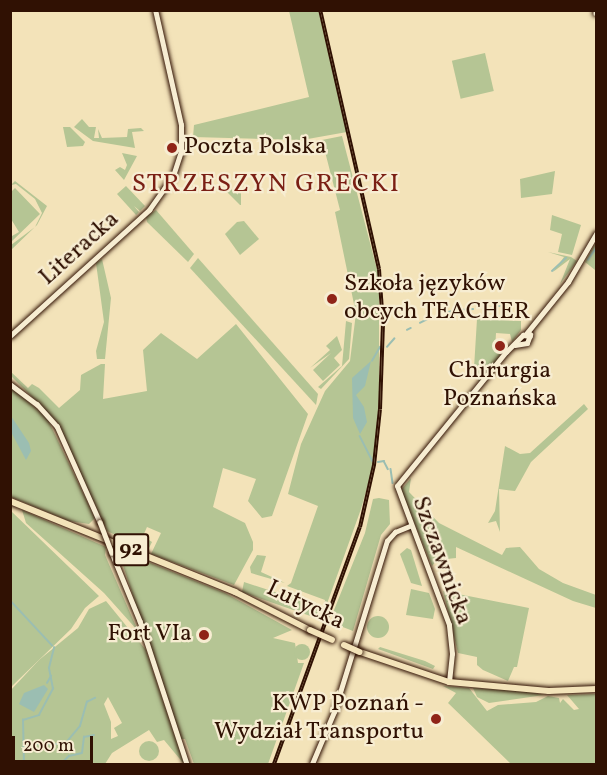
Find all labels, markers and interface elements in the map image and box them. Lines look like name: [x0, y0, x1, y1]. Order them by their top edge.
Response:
place label: Poczta Polska: [184, 134, 327, 162]
marker: Poczta Polska: [165, 141, 179, 155]
district label: STRZESZYN GRECKI: [132, 169, 400, 201]
street label: Literacka: [34, 206, 126, 292]
place label: Szkoła języków obcych TEACHER: [344, 271, 531, 327]
marker: Szkoła języków obcych TEACHER: [325, 292, 339, 306]
marker: Chirurgia Poznańska: [491, 337, 509, 355]
place label: Chirurgia Poznańska: [443, 358, 557, 414]
street label: Szczawnicka: [404, 493, 478, 629]
road number: 92: [113, 531, 149, 569]
street label: Lutycka: [261, 575, 349, 637]
place label: Fort VIa: [107, 621, 192, 649]
marker: Fort VIa: [197, 628, 211, 642]
place label: KWP Poznań - Wydział Transportu: [213, 691, 424, 747]
marker: KWP Poznań - Wydział Transportu: [429, 712, 443, 726]
scale bar: [15, 724, 96, 762]
text: 200 m: [23, 734, 74, 759]

